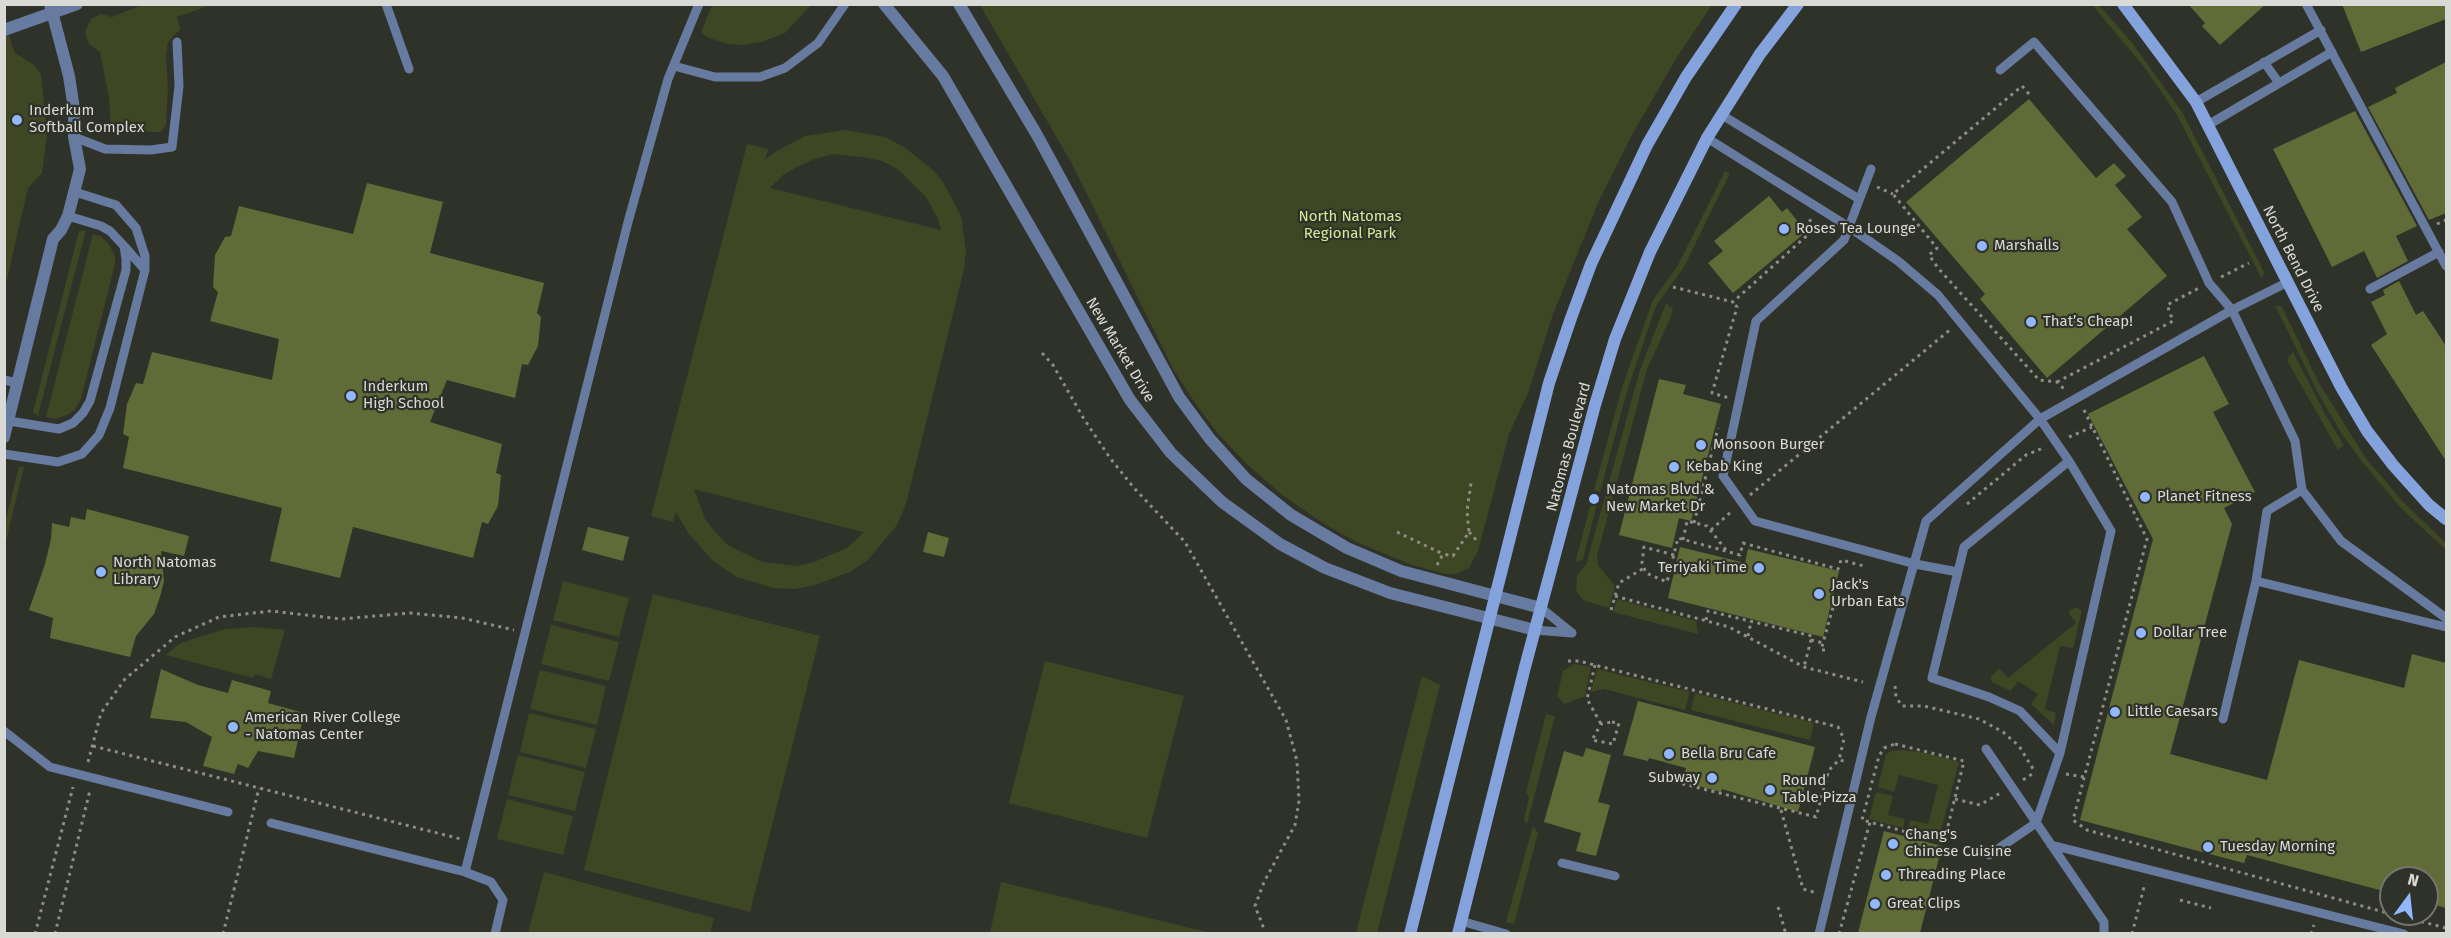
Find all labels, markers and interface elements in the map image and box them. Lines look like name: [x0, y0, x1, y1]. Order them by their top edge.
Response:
place label: Inderkum Softball Complex: [29, 102, 144, 137]
marker: Inderkum Softball Complex: [10, 113, 24, 127]
street label: North Bend Drive: [2258, 203, 2328, 315]
park label: North Natomas Regional Park: [1298, 208, 1402, 243]
place label: Roses Tea Lounge: [1796, 220, 1916, 238]
marker: Roses Tea Lounge: [1777, 222, 1791, 236]
place label: Marshalls: [1994, 237, 2059, 255]
marker: Marshalls: [1975, 239, 1989, 253]
street label: New Market Drive: [1082, 294, 1158, 406]
place label: That’s Cheap!: [2043, 313, 2133, 331]
marker: That’s Cheap!: [2024, 315, 2038, 329]
place label: Inderkum High School: [363, 378, 444, 413]
street label: Natomas Boulevard: [1543, 381, 1595, 513]
marker: Inderkum High School: [344, 389, 358, 403]
place label: Monsoon Burger: [1713, 436, 1824, 454]
marker: Monsoon Burger: [1694, 438, 1708, 452]
place label: Kebab King: [1686, 458, 1762, 476]
marker: Kebab King: [1667, 460, 1681, 474]
place label: Natomas Blvd & New Market Dr: [1606, 481, 1715, 516]
place label: Planet Fitness: [2157, 488, 2252, 506]
marker: Planet Fitness: [2138, 490, 2152, 504]
marker: Natomas Blvd & New Market Dr: [1587, 492, 1601, 506]
place label: North Natomas Library: [113, 554, 216, 589]
place label: Teriyaki Time: [1658, 559, 1747, 577]
marker: Teriyaki Time: [1752, 561, 1766, 575]
marker: North Natomas Library: [94, 565, 108, 579]
place label: Jack's Urban Eats: [1831, 576, 1905, 611]
marker: Jack's Urban Eats: [1812, 587, 1826, 601]
place label: Dollar Tree: [2153, 624, 2227, 642]
marker: Dollar Tree: [2134, 626, 2148, 640]
place label: Little Caesars: [2127, 703, 2218, 721]
marker: Little Caesars: [2108, 705, 2122, 719]
place label: American River College - Natomas Center: [245, 709, 401, 744]
marker: American River College - Natomas Center: [226, 720, 240, 734]
place label: Bella Bru Cafe: [1681, 745, 1776, 763]
marker: Bella Bru Cafe: [1662, 747, 1676, 761]
place label: Subway: [1648, 769, 1700, 787]
marker: Subway: [1705, 771, 1719, 785]
place label: Round Table Pizza: [1782, 772, 1857, 807]
marker: Round Table Pizza: [1763, 783, 1777, 797]
place label: Chang's Chinese Cuisine: [1905, 826, 2012, 861]
marker: Chang's Chinese Cuisine: [1886, 837, 1900, 851]
place label: Tuesday Morning: [2220, 838, 2335, 856]
marker: Tuesday Morning: [2201, 840, 2215, 854]
place label: Threading Place: [1898, 866, 2006, 884]
north arrow: [2379, 866, 2439, 926]
marker: Threading Place: [1879, 868, 1893, 882]
text: N: [2406, 870, 2421, 891]
place label: Great Clips: [1887, 895, 1960, 913]
marker: Great Clips: [1868, 897, 1882, 911]

